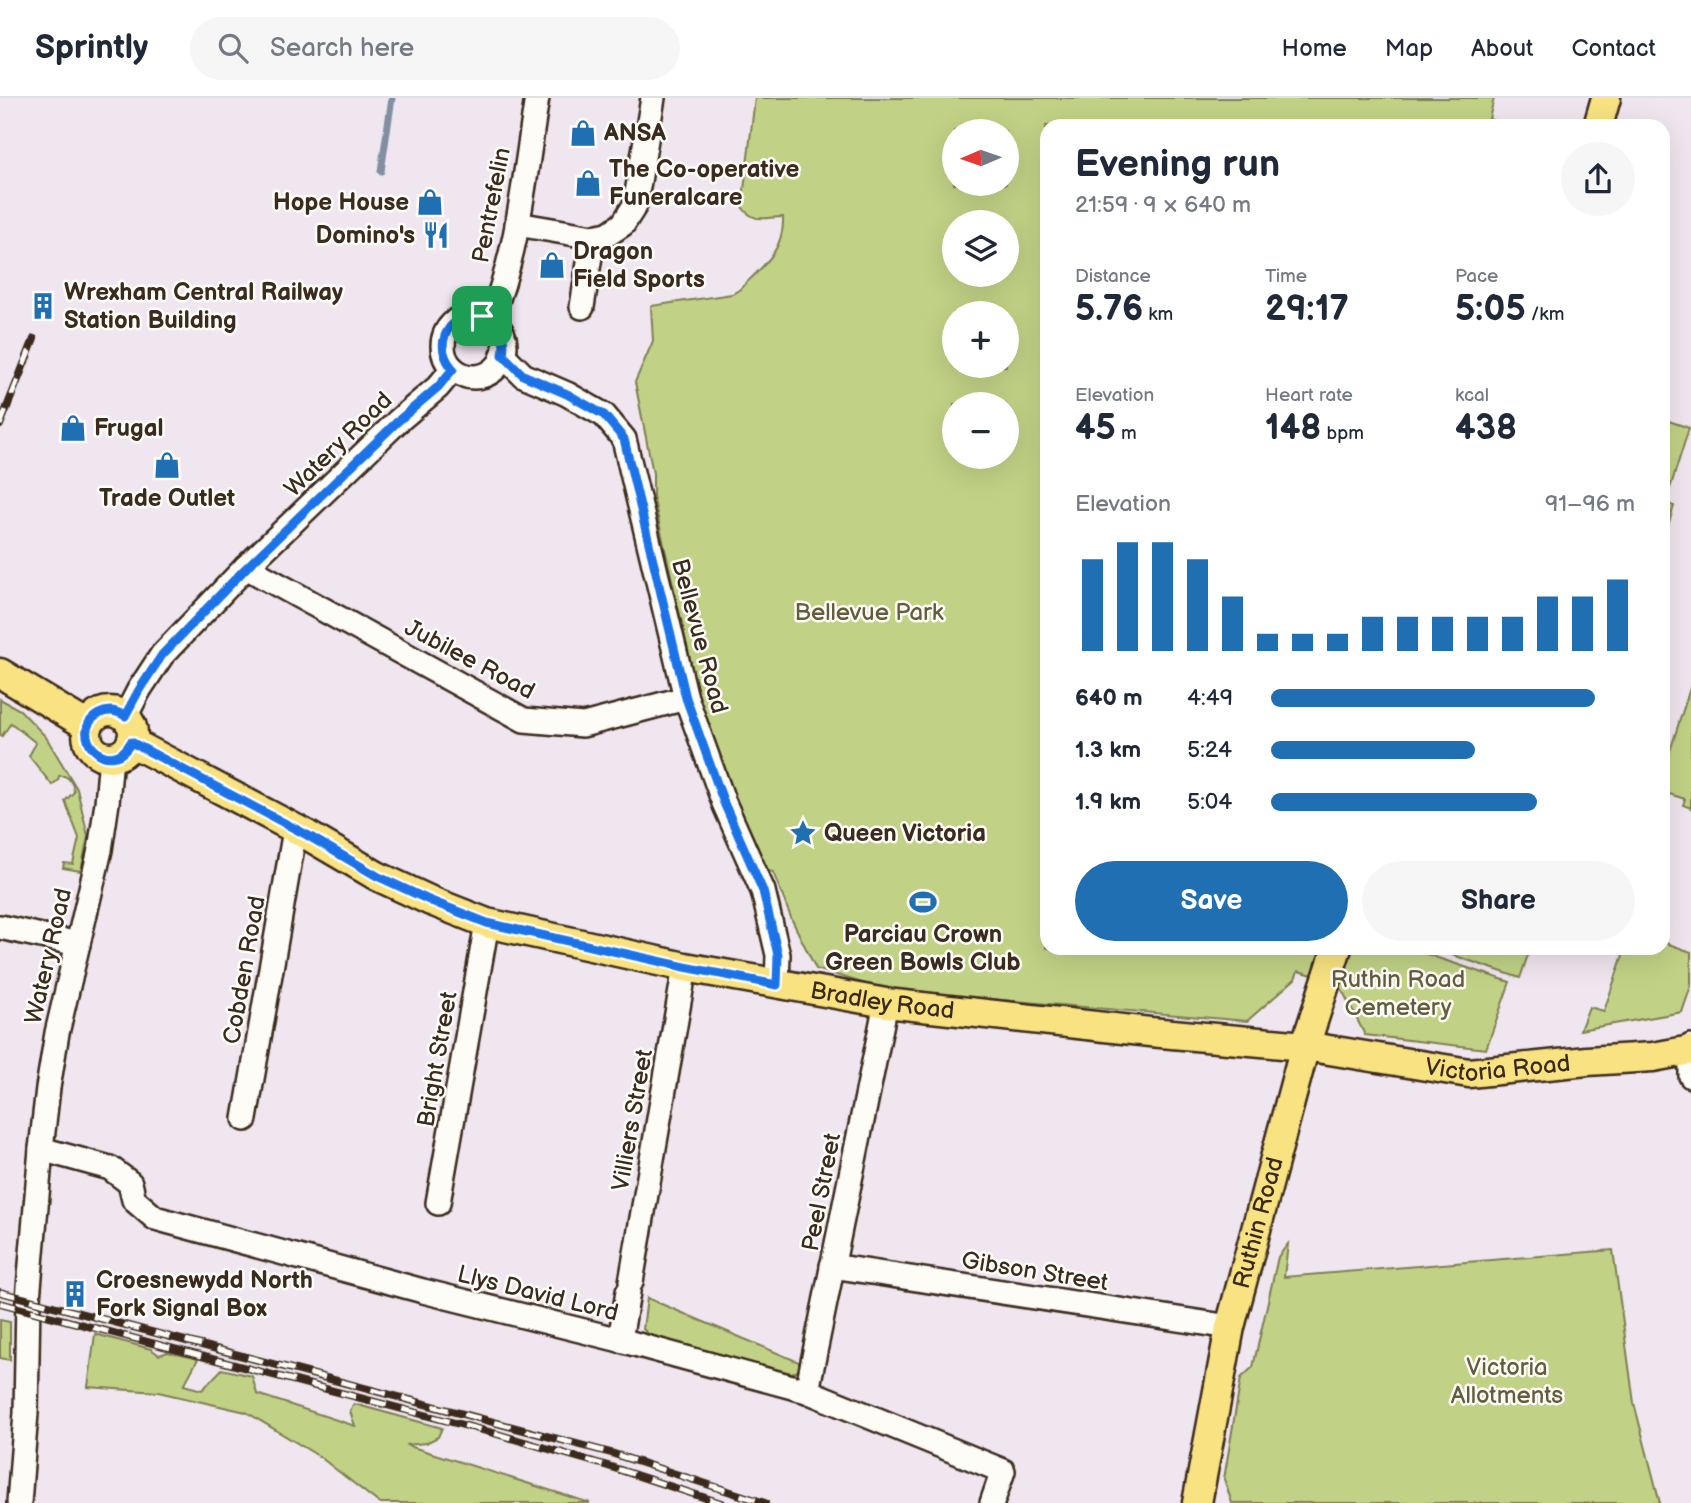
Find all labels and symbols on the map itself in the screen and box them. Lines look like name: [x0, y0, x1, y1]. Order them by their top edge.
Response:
shop icon: ANSA: [568, 118, 598, 148]
place label: ANSA: [603, 119, 666, 148]
north arrow: [942, 119, 1018, 196]
street label: Pentrefelin: [466, 145, 517, 265]
place label: The Co-operative Funeralcare: [609, 155, 799, 212]
shop icon: The Co-operative Funeralcare: [573, 168, 603, 198]
shop icon: Hope House: [415, 187, 445, 217]
place label: Hope House: [273, 188, 409, 217]
restaurant icon: Domino's: [421, 220, 451, 250]
place label: Domino's: [315, 221, 415, 250]
place label: Dragon Field Sports: [573, 237, 705, 294]
shop icon: Dragon Field Sports: [537, 250, 567, 280]
place label: Wrexham Central Railway Station Building: [64, 278, 343, 335]
pin: [452, 286, 512, 346]
building icon: Wrexham Central Railway Station Building: [28, 291, 58, 321]
street label: Watery Road: [278, 386, 398, 503]
shop icon: Frugal: [58, 413, 88, 443]
place label: Frugal: [94, 414, 163, 443]
shop icon: Trade Outlet: [152, 450, 182, 480]
place label: Trade Outlet: [99, 484, 235, 513]
street label: Bellevue Road: [665, 556, 734, 717]
park label: Bellevue Park: [794, 598, 944, 627]
street label: Jubilee Road: [400, 613, 540, 706]
place icon: Queen Victoria: [788, 818, 818, 848]
place label: Queen Victoria: [824, 819, 986, 848]
street label: Watery Road: [19, 885, 78, 1027]
sports icon: Parciau Crown Green Bowls Club: [908, 887, 938, 917]
street label: Cobden Road: [217, 894, 272, 1047]
place label: Parciau Crown Green Bowls Club: [825, 920, 1021, 977]
park label: Ruthin Road Cemetery: [1331, 965, 1465, 1022]
street label: Bradley Road: [808, 976, 956, 1025]
street label: Bright Street: [411, 988, 464, 1129]
street label: Villiers Street: [606, 1046, 659, 1193]
street label: Victoria Road: [1423, 1049, 1572, 1088]
street label: Peel Street: [796, 1130, 847, 1254]
street label: Ruthin Road: [1227, 1154, 1290, 1292]
street label: Gibson Street: [960, 1246, 1111, 1297]
street label: Llys David Lord: [454, 1259, 621, 1327]
place label: Croesnewydd North Fork Signal Box: [96, 1266, 313, 1323]
building icon: Croesnewydd North Fork Signal Box: [60, 1279, 90, 1309]
park label: Victoria Allotments: [1451, 1353, 1563, 1410]

